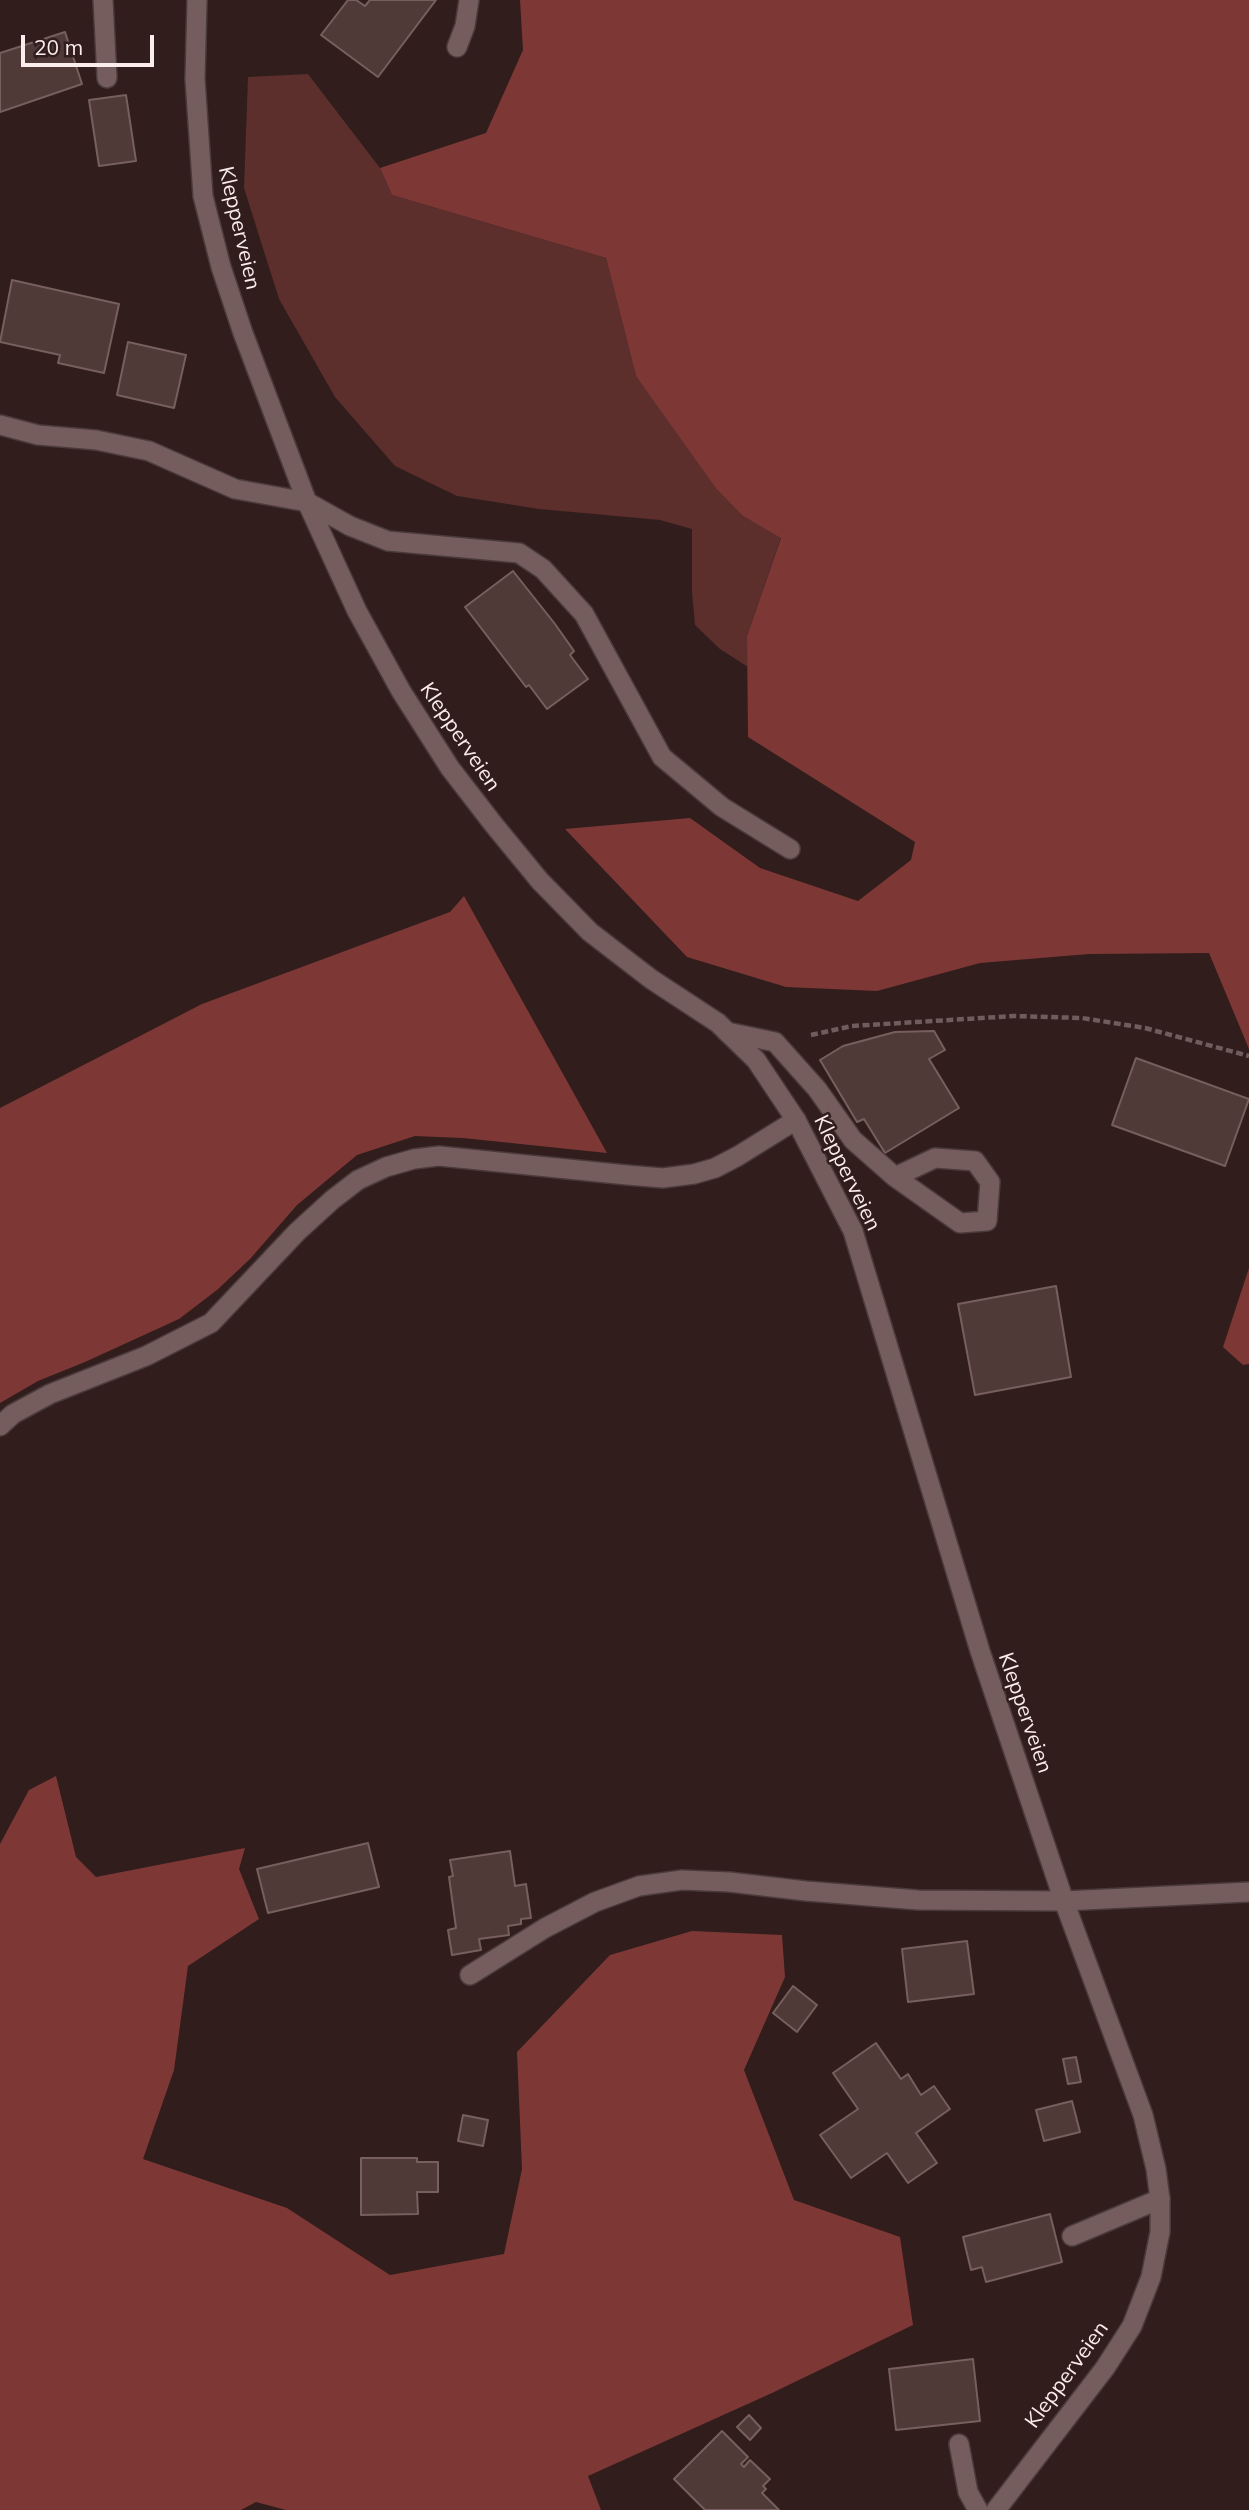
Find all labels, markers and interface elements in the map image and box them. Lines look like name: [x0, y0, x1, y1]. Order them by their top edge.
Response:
scale bar: [24, 21, 158, 65]
text: 20 m: [34, 34, 83, 60]
street label: Klepperveien: [213, 164, 265, 292]
street label: Klepperveien: [414, 678, 506, 796]
street label: Klepperveien: [808, 1111, 886, 1235]
street label: Klepperveien: [993, 1649, 1057, 1777]
street label: Klepperveien: [1020, 2317, 1114, 2433]

